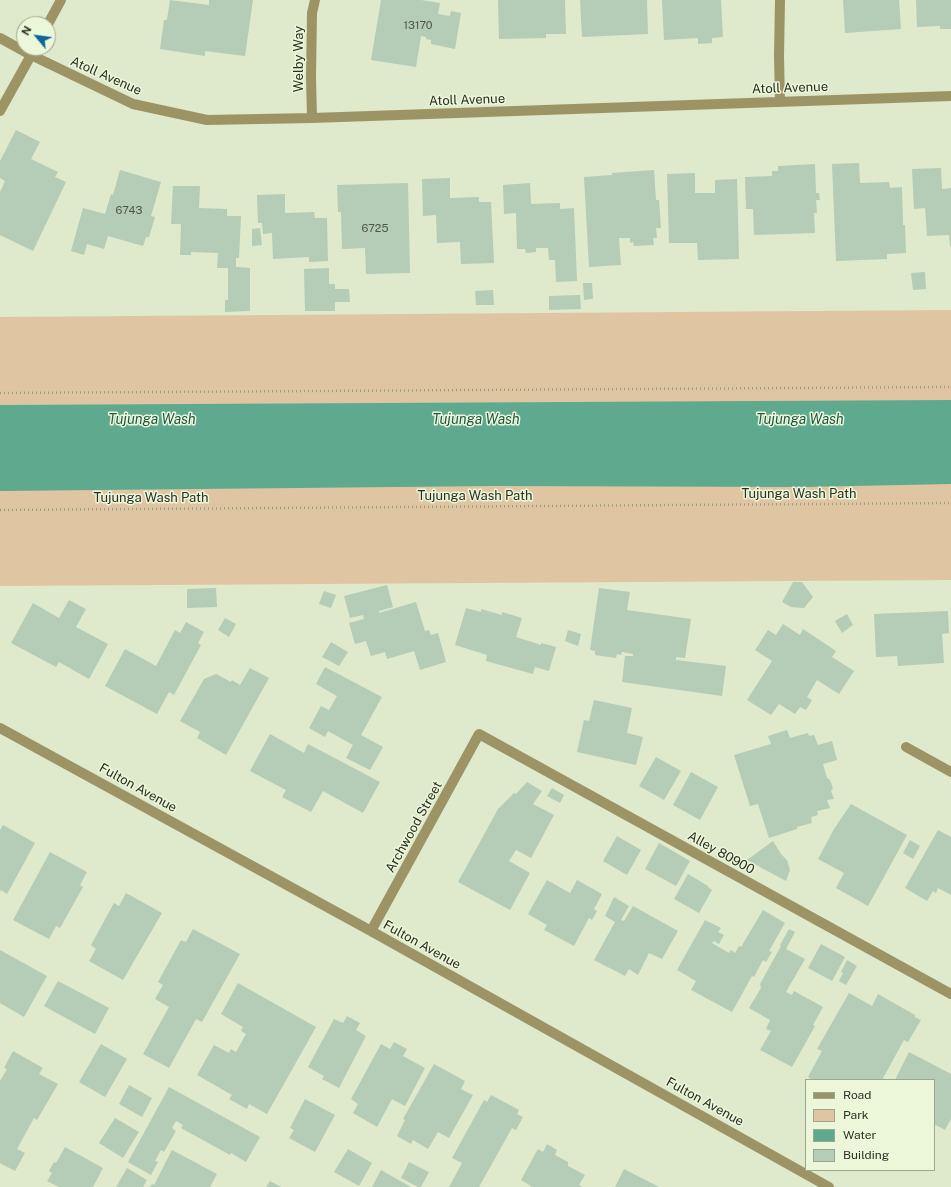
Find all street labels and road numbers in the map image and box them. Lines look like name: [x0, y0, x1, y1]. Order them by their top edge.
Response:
street label: Welby Way: [291, 26, 307, 92]
street label: Atoll Avenue: [68, 53, 144, 99]
street label: Atoll Avenue: [752, 79, 828, 97]
street label: Atoll Avenue: [429, 91, 505, 109]
street label: Tujunga Wash Path: [741, 486, 857, 502]
street label: Tujunga Wash Path: [417, 488, 533, 504]
street label: Tujunga Wash Path: [93, 490, 209, 506]
street label: Fulton Avenue: [97, 760, 179, 816]
street label: Archwood Street: [382, 779, 446, 875]
street label: Alley 80900: [685, 828, 757, 878]
street label: Fulton Avenue: [381, 917, 463, 973]
street label: Fulton Avenue: [664, 1074, 746, 1130]

